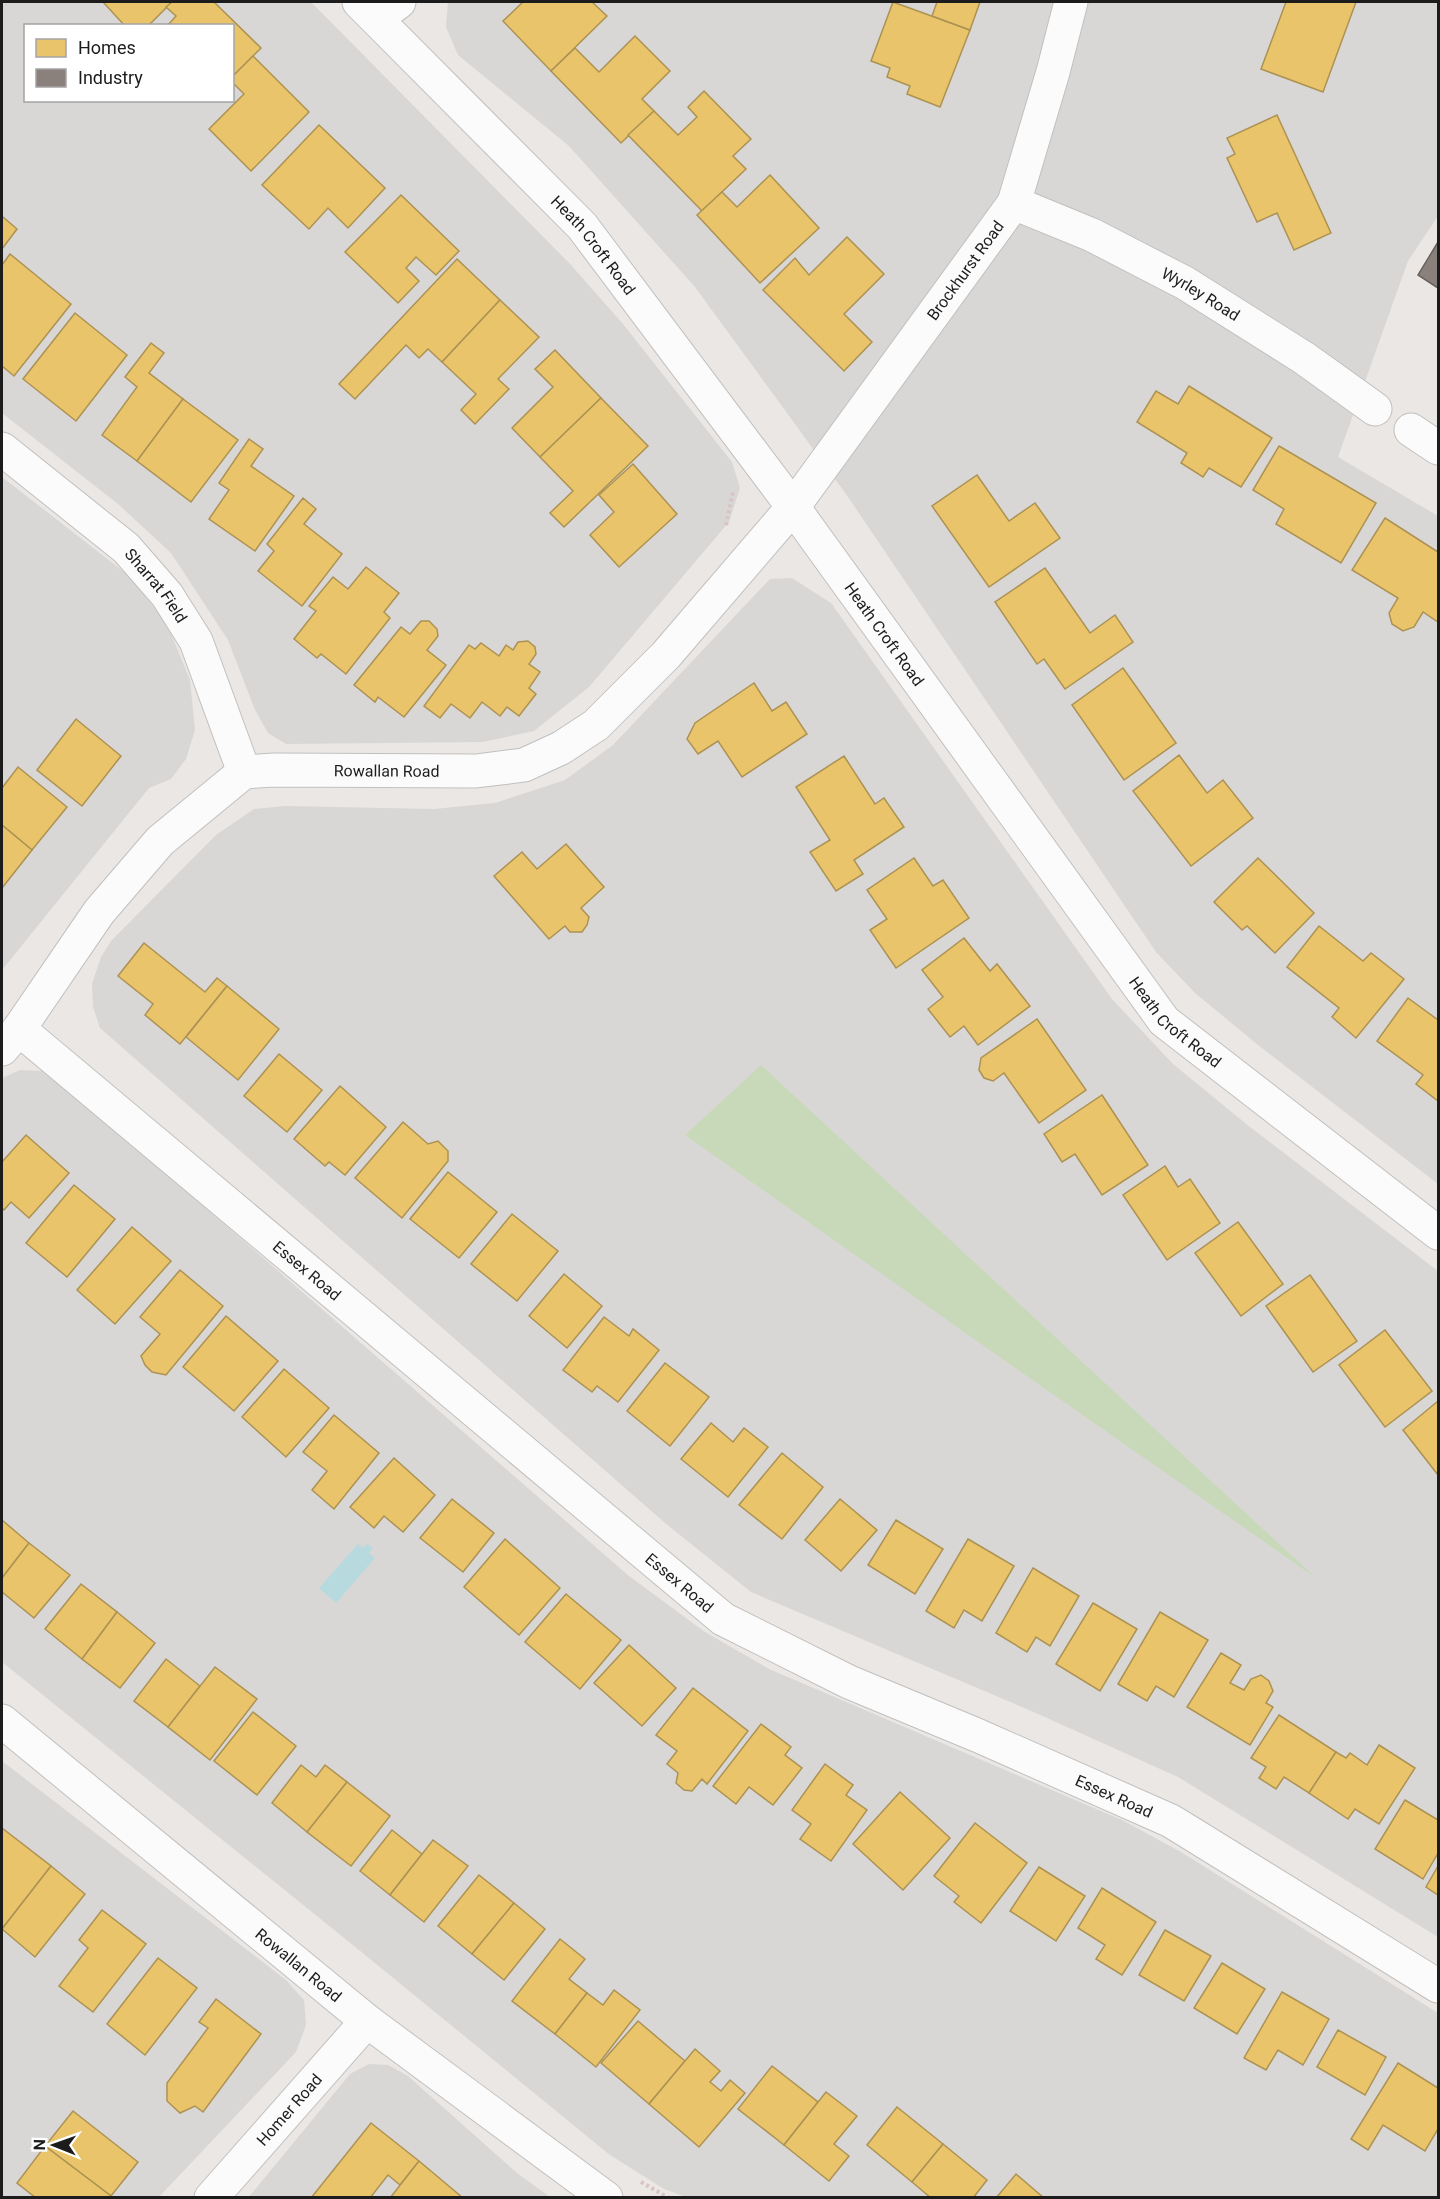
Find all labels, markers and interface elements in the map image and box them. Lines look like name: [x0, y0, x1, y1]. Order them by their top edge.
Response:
legend: [24, 24, 234, 102]
text: Homes: [78, 37, 136, 58]
text: Industry: [78, 67, 143, 88]
street label: Heath Croft Road: [547, 192, 639, 299]
street label: Brockhurst Road: [923, 217, 1008, 324]
street label: Wyrley Road: [1158, 264, 1243, 325]
street label: Sharrat Field: [121, 545, 191, 626]
street label: Heath Croft Road: [841, 579, 928, 690]
street label: Rowallan Road: [334, 761, 440, 781]
street label: Heath Croft Road: [1125, 973, 1225, 1072]
street label: Essex Road: [269, 1237, 345, 1305]
street label: Essex Road: [642, 1549, 717, 1617]
street label: Essex Road: [1072, 1771, 1156, 1822]
street label: Rowallan Road: [251, 1924, 345, 2006]
street label: Homer Road: [253, 2070, 326, 2150]
north arrow: [24, 2115, 84, 2175]
text: N: [30, 2139, 49, 2151]

